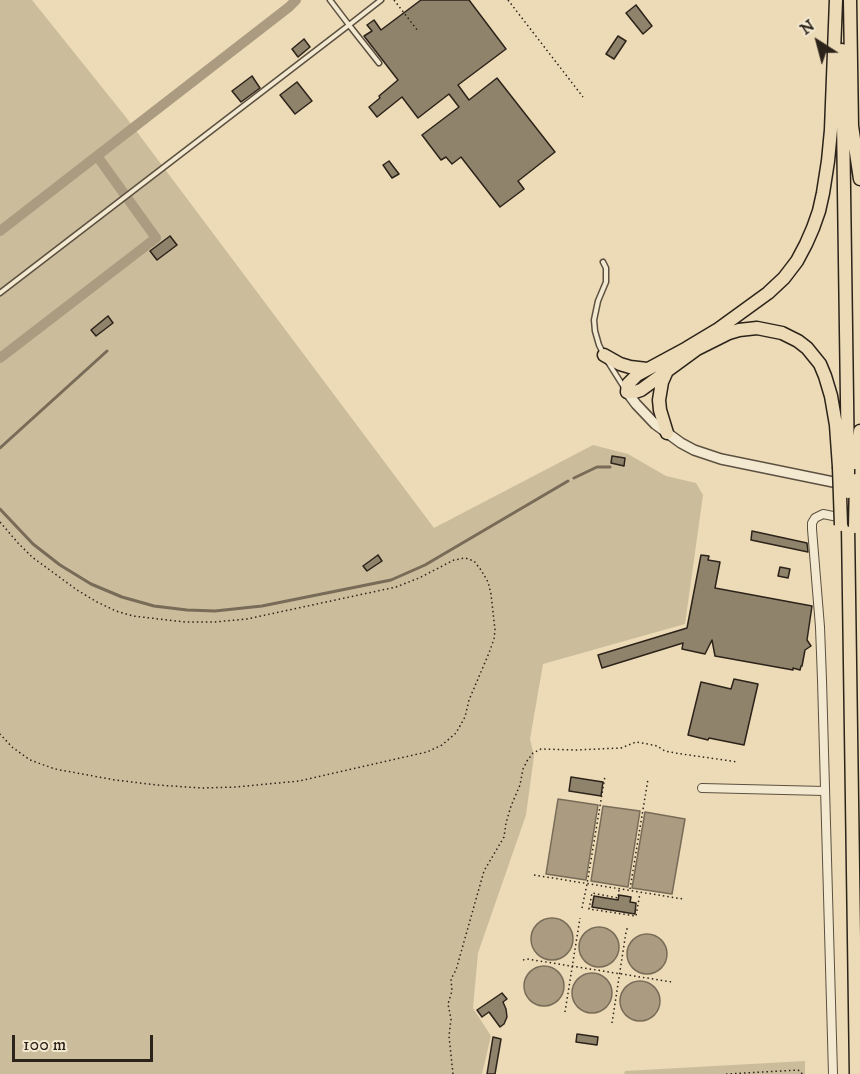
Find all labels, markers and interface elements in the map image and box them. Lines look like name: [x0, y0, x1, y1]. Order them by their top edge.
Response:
north arrow: [788, 12, 848, 72]
text: N: [796, 15, 819, 39]
scale bar: [15, 1023, 156, 1061]
text: 100 m: [23, 1034, 66, 1056]

